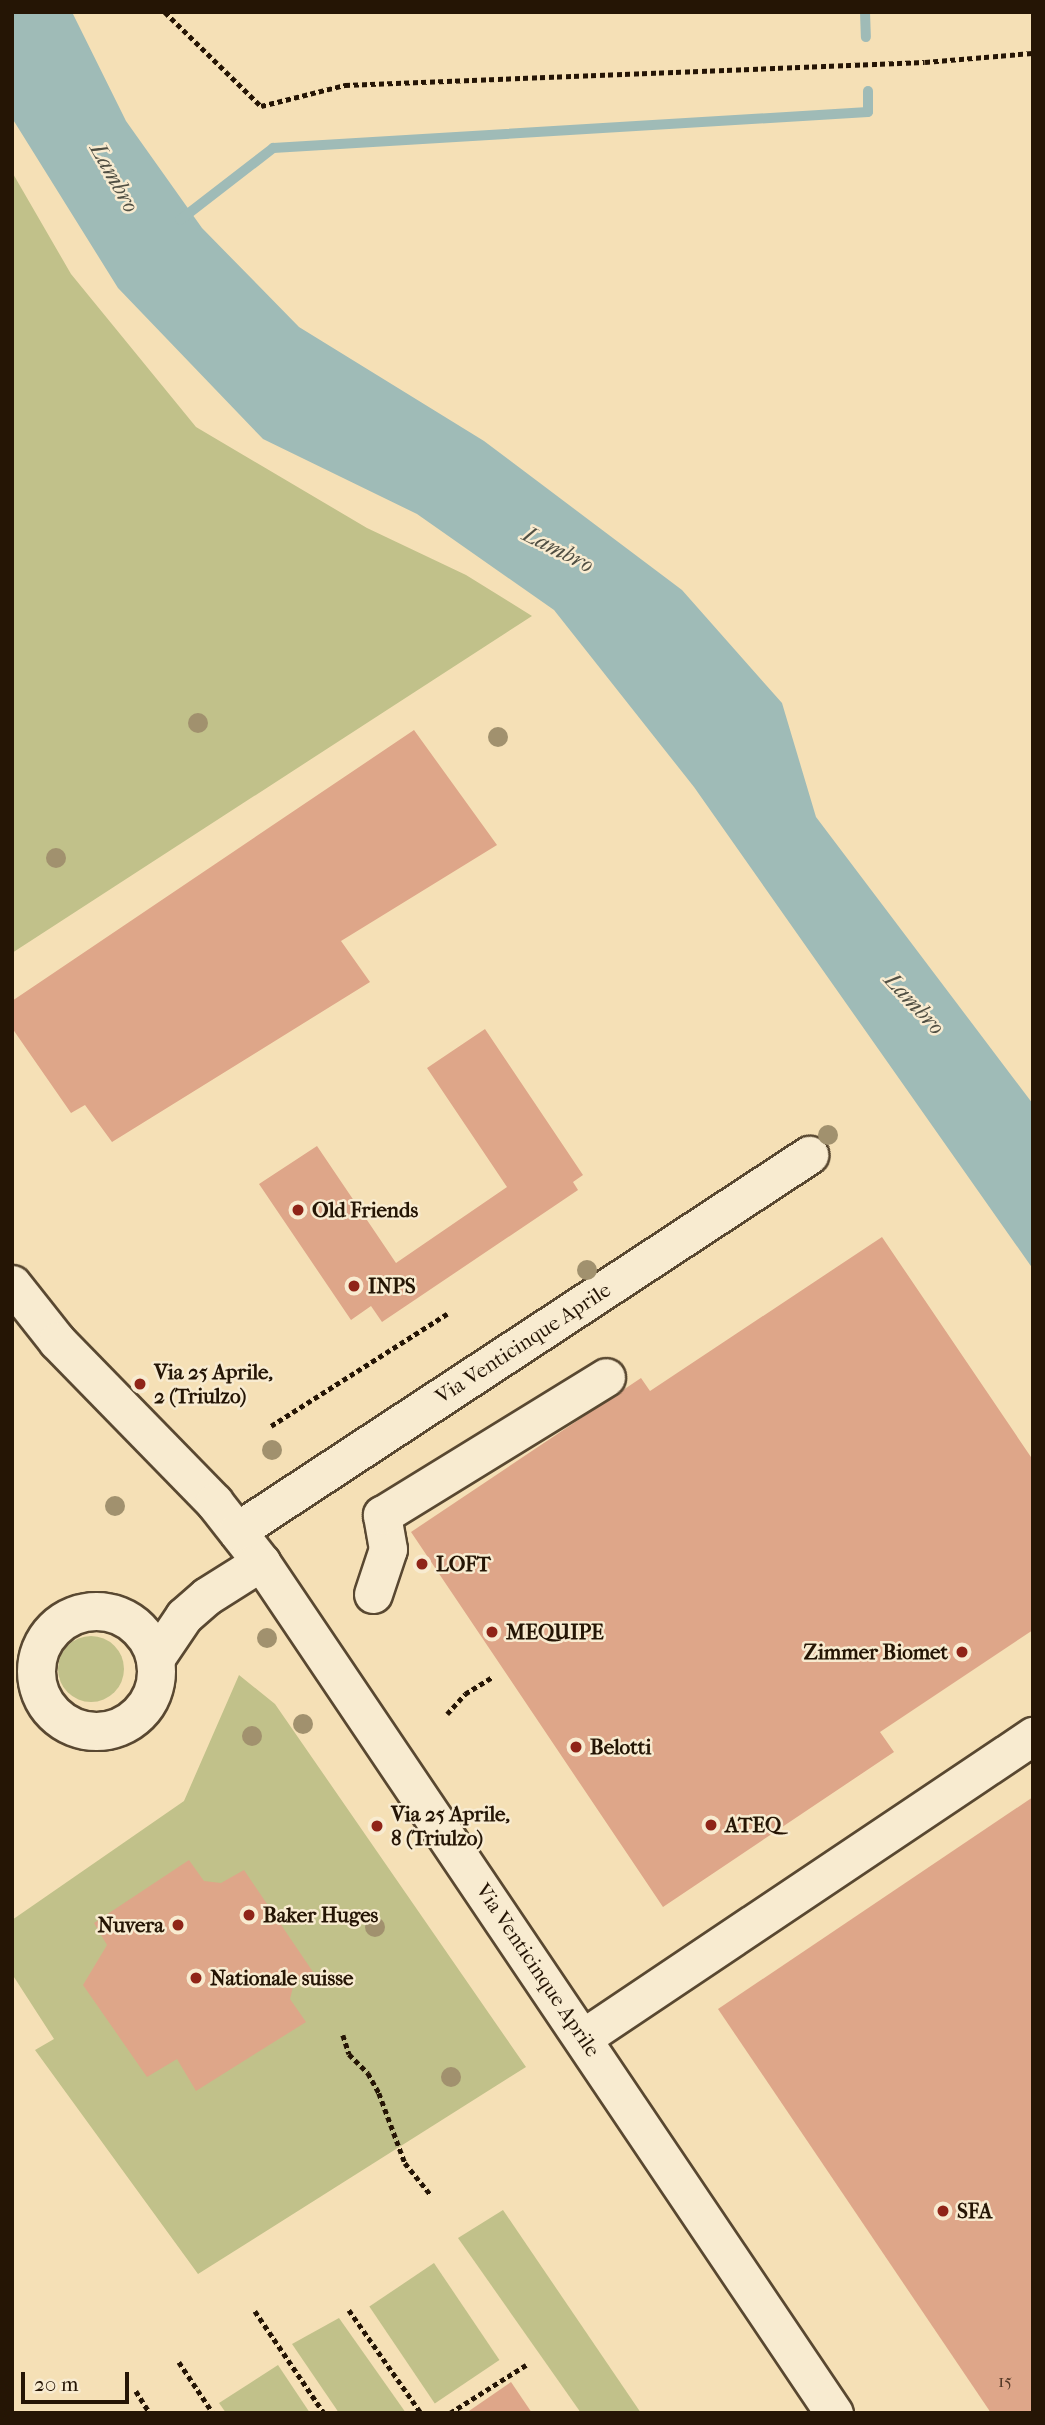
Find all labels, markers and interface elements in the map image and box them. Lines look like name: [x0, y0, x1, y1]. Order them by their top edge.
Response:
water label: Lambro: [84, 138, 144, 218]
water label: Lambro: [518, 521, 598, 579]
water label: Lambro: [878, 967, 950, 1041]
place label: Old Friends: [312, 1197, 418, 1223]
marker: Old Friends: [290, 1202, 306, 1218]
place label: INPS: [368, 1273, 416, 1299]
street label: Via Venticinque Aprile: [431, 1277, 615, 1409]
marker: INPS: [346, 1278, 362, 1294]
place label: Via 25 Aprile, 2 (Triulzo): [154, 1359, 273, 1409]
marker: Via 25 Aprile, 2 (Triulzo): [132, 1376, 148, 1392]
place label: LOFT: [436, 1551, 491, 1577]
marker: LOFT: [414, 1556, 430, 1572]
place label: MEQUIPE: [506, 1619, 604, 1645]
marker: MEQUIPE: [484, 1624, 500, 1640]
place label: Zimmer Biomet: [803, 1639, 948, 1665]
marker: Zimmer Biomet: [954, 1644, 970, 1660]
place label: Belotti: [590, 1734, 651, 1760]
marker: Belotti: [568, 1739, 584, 1755]
place label: Via 25 Aprile, 8 (Triulzo): [391, 1801, 510, 1851]
place label: ATEQ: [725, 1812, 781, 1838]
marker: ATEQ: [703, 1817, 719, 1833]
marker: Via 25 Aprile, 8 (Triulzo): [369, 1818, 385, 1834]
street label: Via Venticinque Aprile: [471, 1879, 605, 2061]
place label: Baker Huges: [263, 1902, 378, 1928]
marker: Baker Huges: [241, 1907, 257, 1923]
place label: Nuvera: [98, 1912, 164, 1938]
marker: Nuvera: [170, 1917, 186, 1933]
place label: Nationale suisse: [210, 1965, 353, 1991]
marker: Nationale suisse: [188, 1970, 204, 1986]
place label: SFA: [957, 2198, 992, 2224]
marker: SFA: [935, 2203, 951, 2219]
scale bar: [24, 2358, 133, 2402]
house number: 15: [998, 2371, 1012, 2393]
text: 20 m: [34, 2372, 78, 2396]

